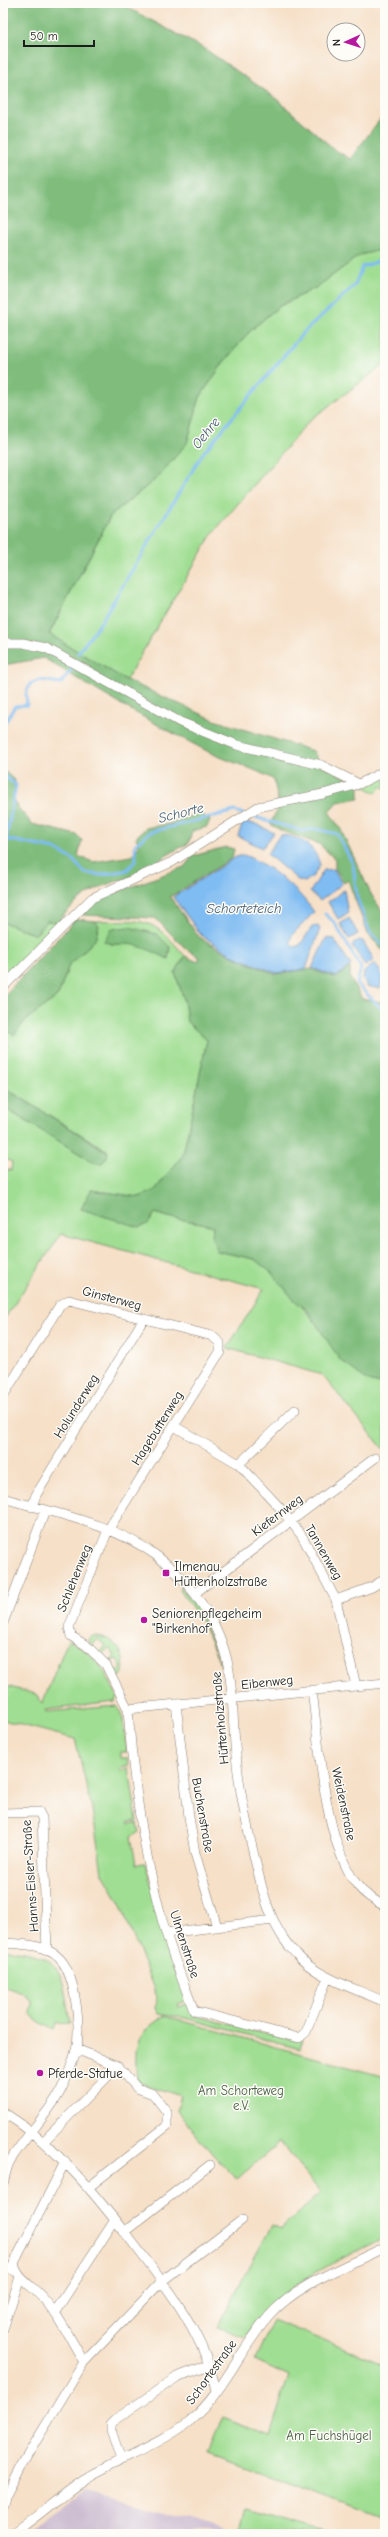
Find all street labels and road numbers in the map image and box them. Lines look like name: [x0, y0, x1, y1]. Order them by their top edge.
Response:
street label: Ginsterweg: [81, 1283, 143, 1313]
street label: Holunderweg: [50, 1371, 102, 1441]
street label: Hagebuttenweg: [128, 1388, 186, 1468]
street label: Kiefernweg: [249, 1491, 305, 1539]
street label: Tannenweg: [302, 1522, 346, 1582]
street label: Schlehenweg: [54, 1542, 94, 1614]
street label: Hüttenholzstraße: [208, 1670, 232, 1765]
street label: Eibenweg: [240, 1672, 294, 1692]
street label: Weidenstraße: [329, 1766, 359, 1842]
street label: Buchenstraße: [189, 1776, 217, 1854]
street label: Hanns-Eisler-Straße: [19, 1819, 41, 1933]
street label: Ulmenstraße: [167, 1908, 203, 1980]
street label: Schortestraße: [182, 2336, 240, 2407]

